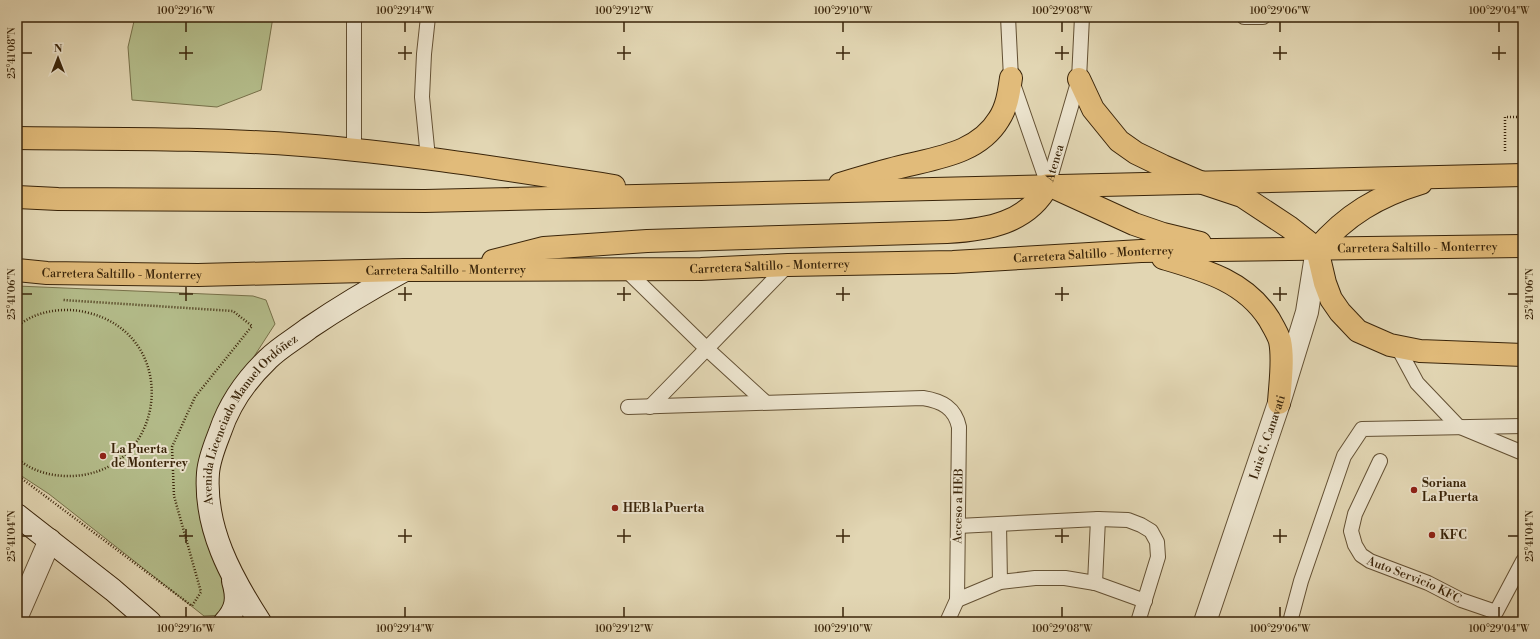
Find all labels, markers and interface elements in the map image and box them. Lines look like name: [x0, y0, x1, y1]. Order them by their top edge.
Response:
text: 100°29'16"W: [157, 5, 216, 17]
text: 100°29'14"W: [376, 5, 435, 17]
text: 100°29'12"W: [595, 5, 654, 17]
text: 100°29'10"W: [814, 5, 873, 17]
text: 100°29'08"W: [1032, 5, 1093, 17]
text: 100°29'06"W: [1250, 5, 1311, 17]
text: 100°29'04"W: [1469, 5, 1530, 17]
text: 25°41'08"N: [6, 27, 18, 79]
north arrow: [38, 38, 78, 78]
text: N: [54, 42, 63, 56]
street label: Atenea: [1042, 142, 1068, 184]
street label: Carretera Saltillo - Monterrey: [1337, 239, 1498, 256]
street label: Carretera Saltillo - Monterrey: [1013, 244, 1174, 266]
street label: Carretera Saltillo - Monterrey: [690, 257, 850, 277]
street label: Carretera Saltillo - Monterrey: [365, 263, 526, 279]
street label: Carretera Saltillo - Monterrey: [41, 266, 202, 283]
text: 25°41'06"N: [6, 268, 18, 320]
text: 25°41'06"N: [1524, 268, 1536, 320]
street label: Avenida Licenciado Manuel Ordóñez: [201, 331, 301, 507]
street label: Luis G. Canavati: [1247, 393, 1289, 482]
place label: La Puerta de Monterrey: [111, 442, 189, 471]
marker: La Puerta de Monterrey: [98, 451, 108, 461]
street label: Acceso a HEB: [950, 468, 967, 545]
place label: Soriana La Puerta: [1422, 476, 1479, 505]
marker: Soriana La Puerta: [1409, 485, 1419, 495]
place label: HEB la Puerta: [623, 501, 705, 516]
marker: HEB la Puerta: [610, 503, 620, 513]
text: 25°41'04"N: [6, 510, 18, 562]
text: 25°41'04"N: [1524, 510, 1536, 562]
place label: KFC: [1440, 528, 1467, 543]
marker: KFC: [1427, 530, 1437, 540]
street label: Auto Servicio KFC: [1364, 553, 1464, 607]
text: 100°29'16"W: [157, 623, 216, 635]
text: 100°29'14"W: [376, 623, 435, 635]
text: 100°29'12"W: [595, 623, 654, 635]
text: 100°29'10"W: [814, 623, 873, 635]
text: 100°29'08"W: [1032, 623, 1093, 635]
text: 100°29'06"W: [1250, 623, 1311, 635]
text: 100°29'04"W: [1469, 623, 1530, 635]

